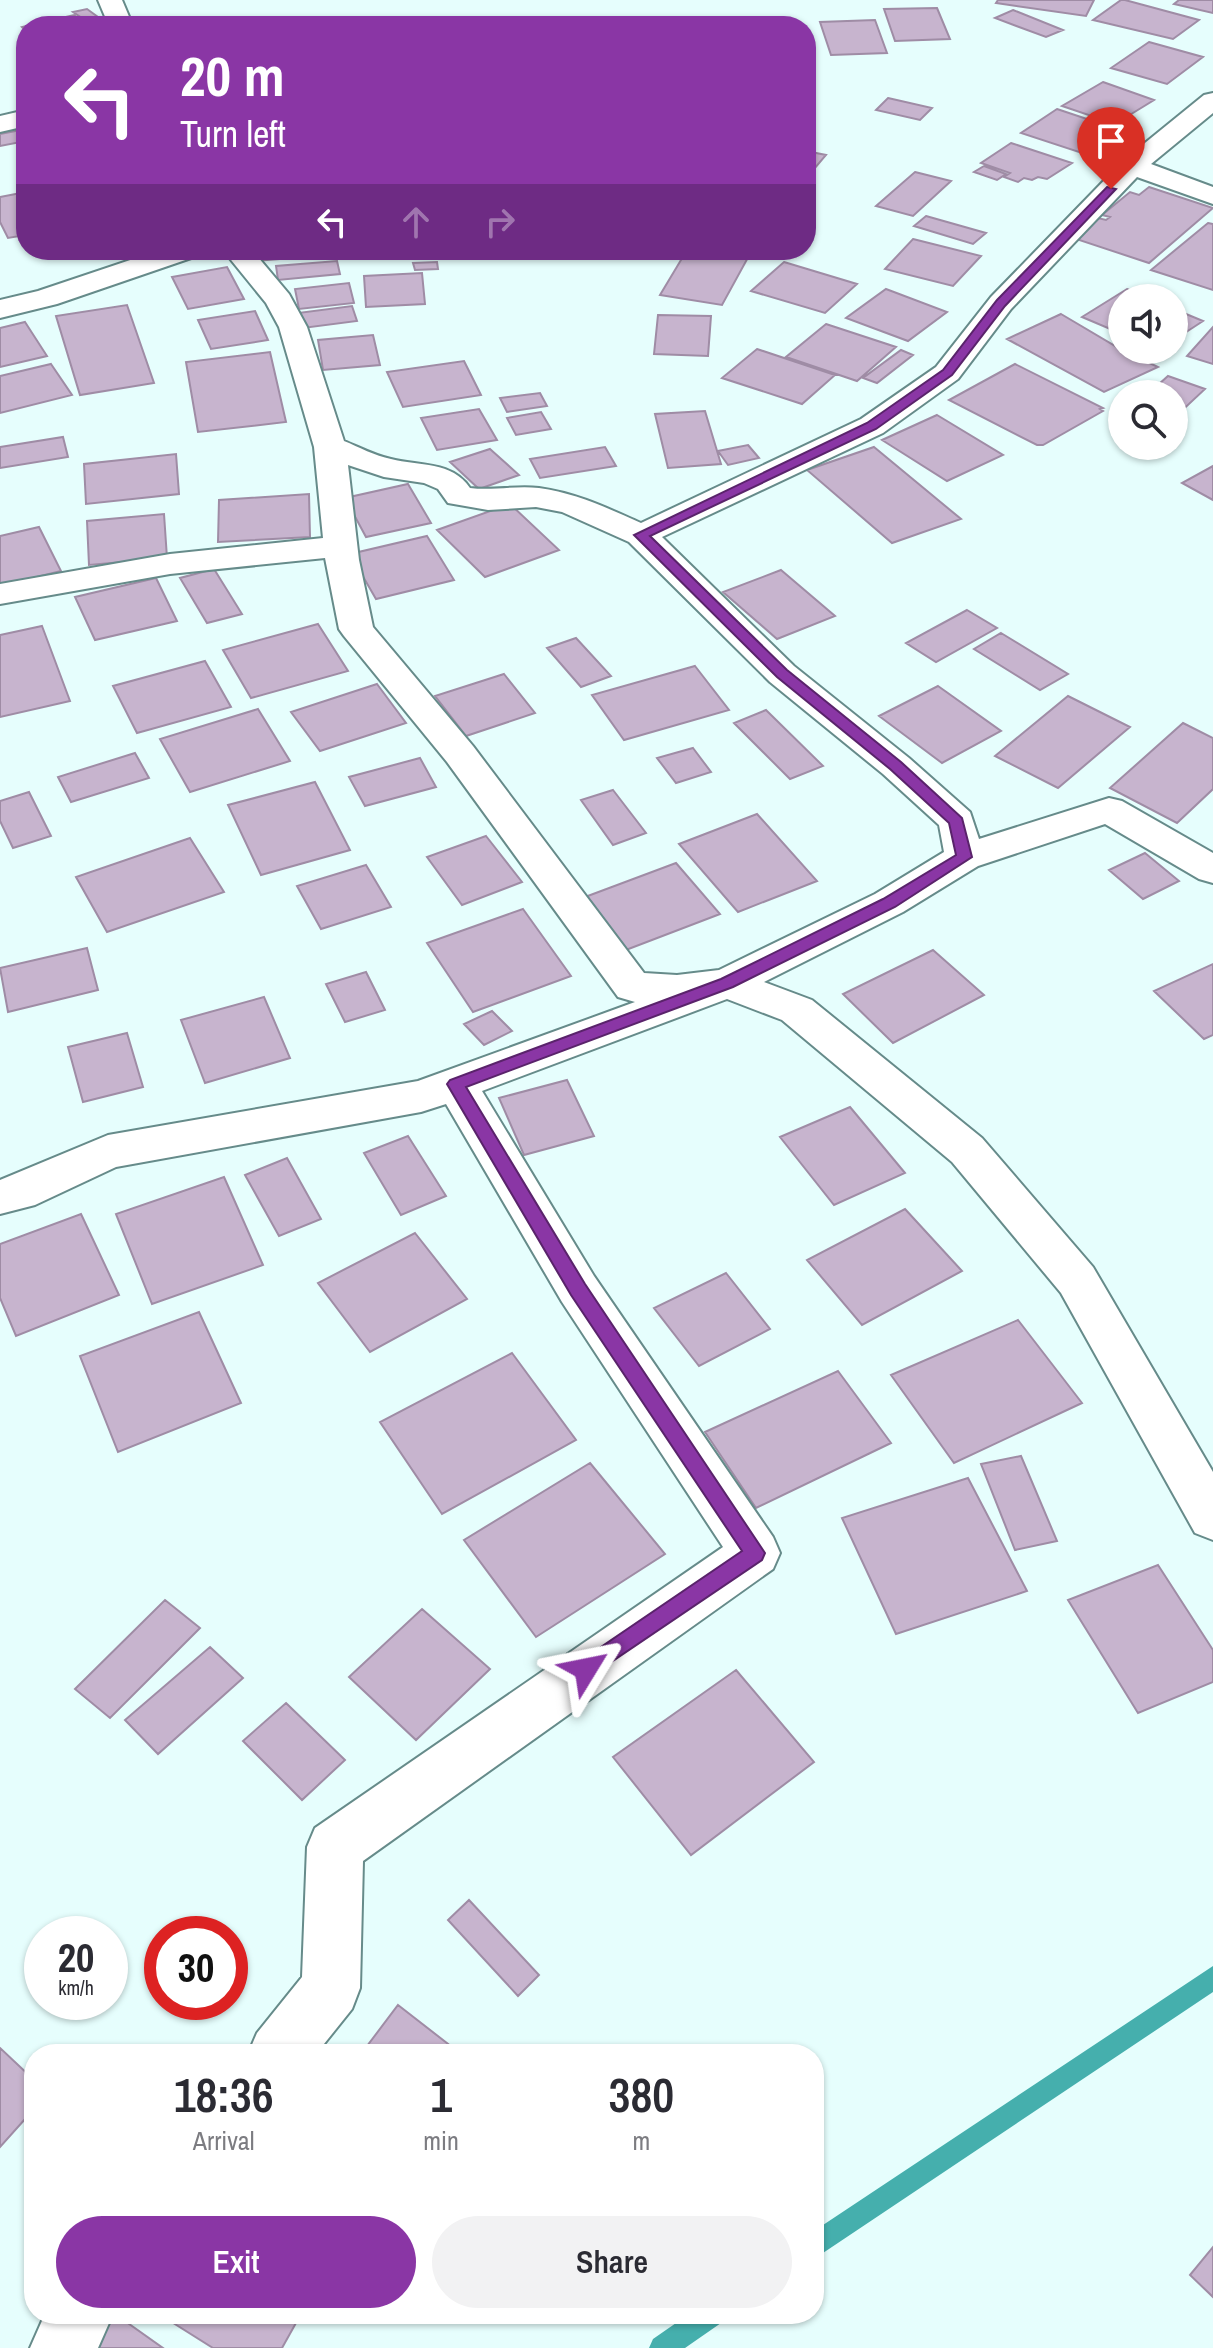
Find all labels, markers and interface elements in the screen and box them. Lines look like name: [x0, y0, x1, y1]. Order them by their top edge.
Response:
text: 20 m: [180, 38, 285, 113]
icon: left: [48, 48, 152, 152]
pin: [1077, 107, 1145, 189]
text: Turn left: [180, 110, 286, 158]
icon: arrive: [1089, 119, 1133, 163]
icon: left: [310, 200, 354, 244]
icon: ahead: [394, 200, 438, 244]
icon: right: [478, 200, 522, 244]
map controls: [1108, 284, 1188, 460]
button: sound: [1108, 284, 1188, 364]
button: search: [1108, 380, 1188, 460]
position arrow: [544, 1627, 628, 1711]
speed limit sign: 30: [144, 1916, 248, 2020]
text: 20: [58, 1931, 94, 1984]
text: km/h: [58, 1974, 94, 2001]
text: 18:36: [174, 2062, 274, 2127]
text: 1: [430, 2062, 452, 2127]
text: 380: [609, 2062, 674, 2127]
text: Arrival: [193, 2123, 254, 2158]
text: min: [423, 2123, 459, 2158]
text: m: [633, 2123, 650, 2158]
button: Exit: [56, 2216, 416, 2308]
button: Share: [432, 2216, 792, 2308]

